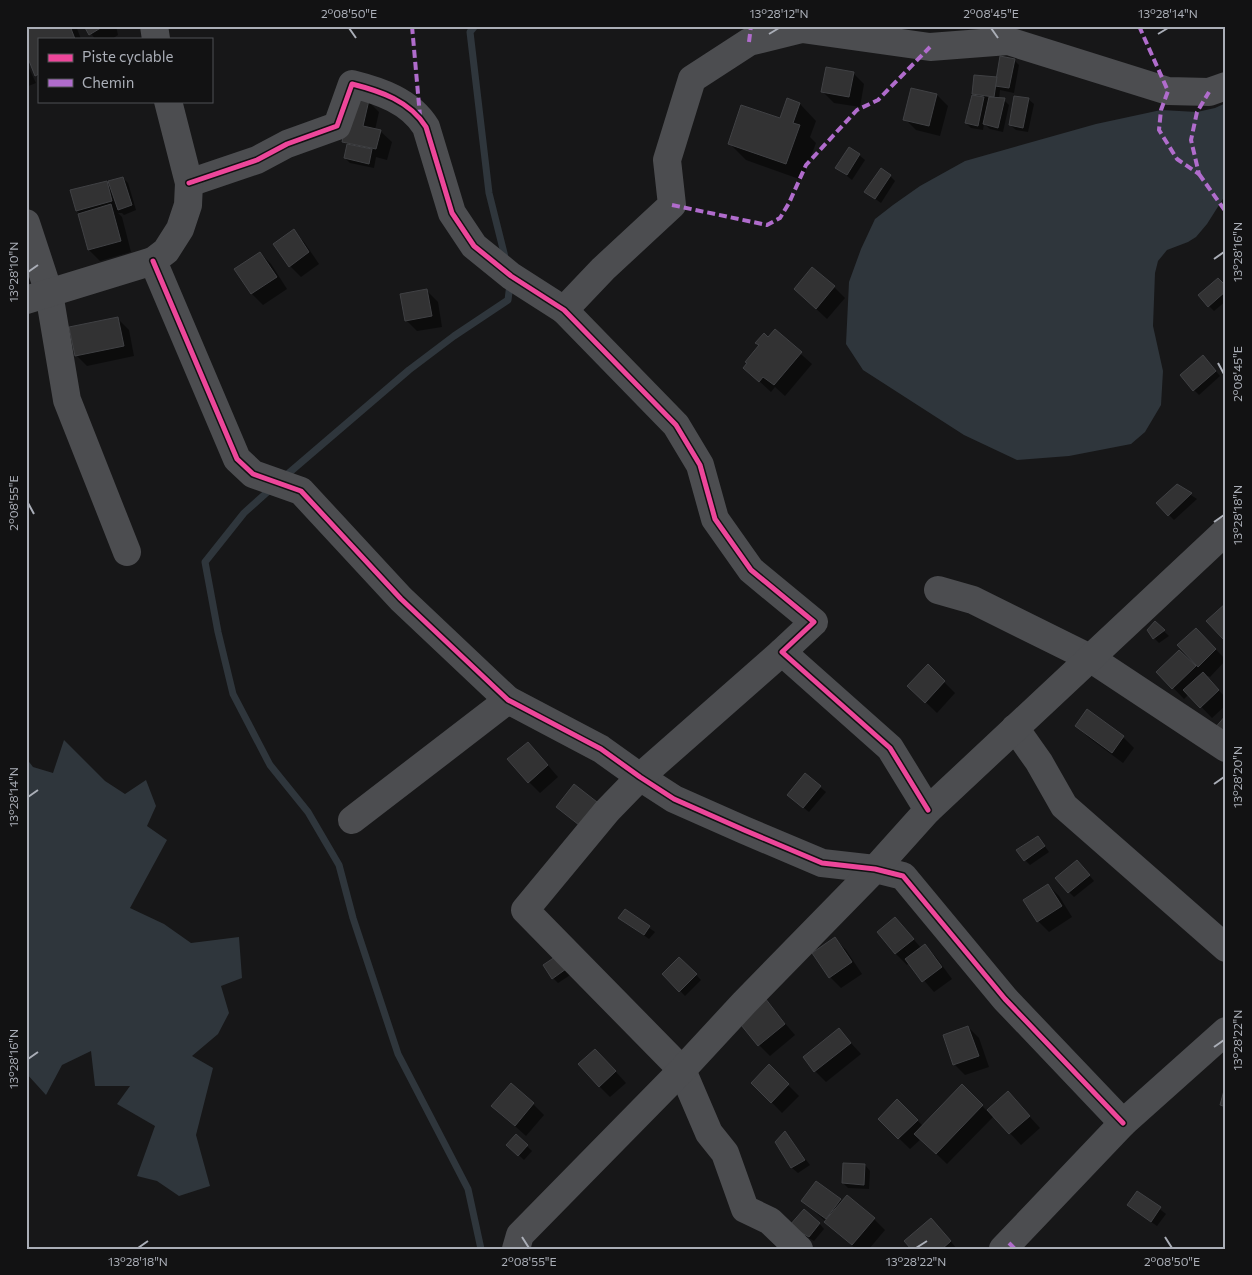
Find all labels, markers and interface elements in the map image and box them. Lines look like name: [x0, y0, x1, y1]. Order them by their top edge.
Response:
text: 2°08'50"E: [321, 6, 377, 20]
text: 13°28'12"N: [749, 6, 809, 20]
text: 2°08'45"E: [963, 6, 1019, 20]
text: 13°28'14"N: [1138, 6, 1198, 20]
legend: [38, 38, 212, 102]
text: Piste cyclable: [82, 47, 174, 65]
text: Chemin: [82, 73, 134, 91]
text: 13°28'16"N: [1230, 222, 1244, 282]
text: 13°28'10"N: [6, 242, 20, 302]
text: 2°08'45"E: [1230, 346, 1244, 402]
text: 2°08'55"E: [6, 475, 20, 531]
text: 13°28'18"N: [1230, 485, 1244, 545]
text: 13°28'20"N: [1230, 746, 1244, 808]
text: 13°28'14"N: [6, 767, 20, 827]
text: 13°28'22"N: [1230, 1010, 1244, 1070]
text: 13°28'16"N: [6, 1029, 20, 1089]
text: 13°28'18"N: [108, 1254, 168, 1268]
text: 2°08'55"E: [501, 1254, 557, 1268]
text: 13°28'22"N: [886, 1254, 946, 1268]
text: 2°08'50"E: [1144, 1254, 1200, 1268]

